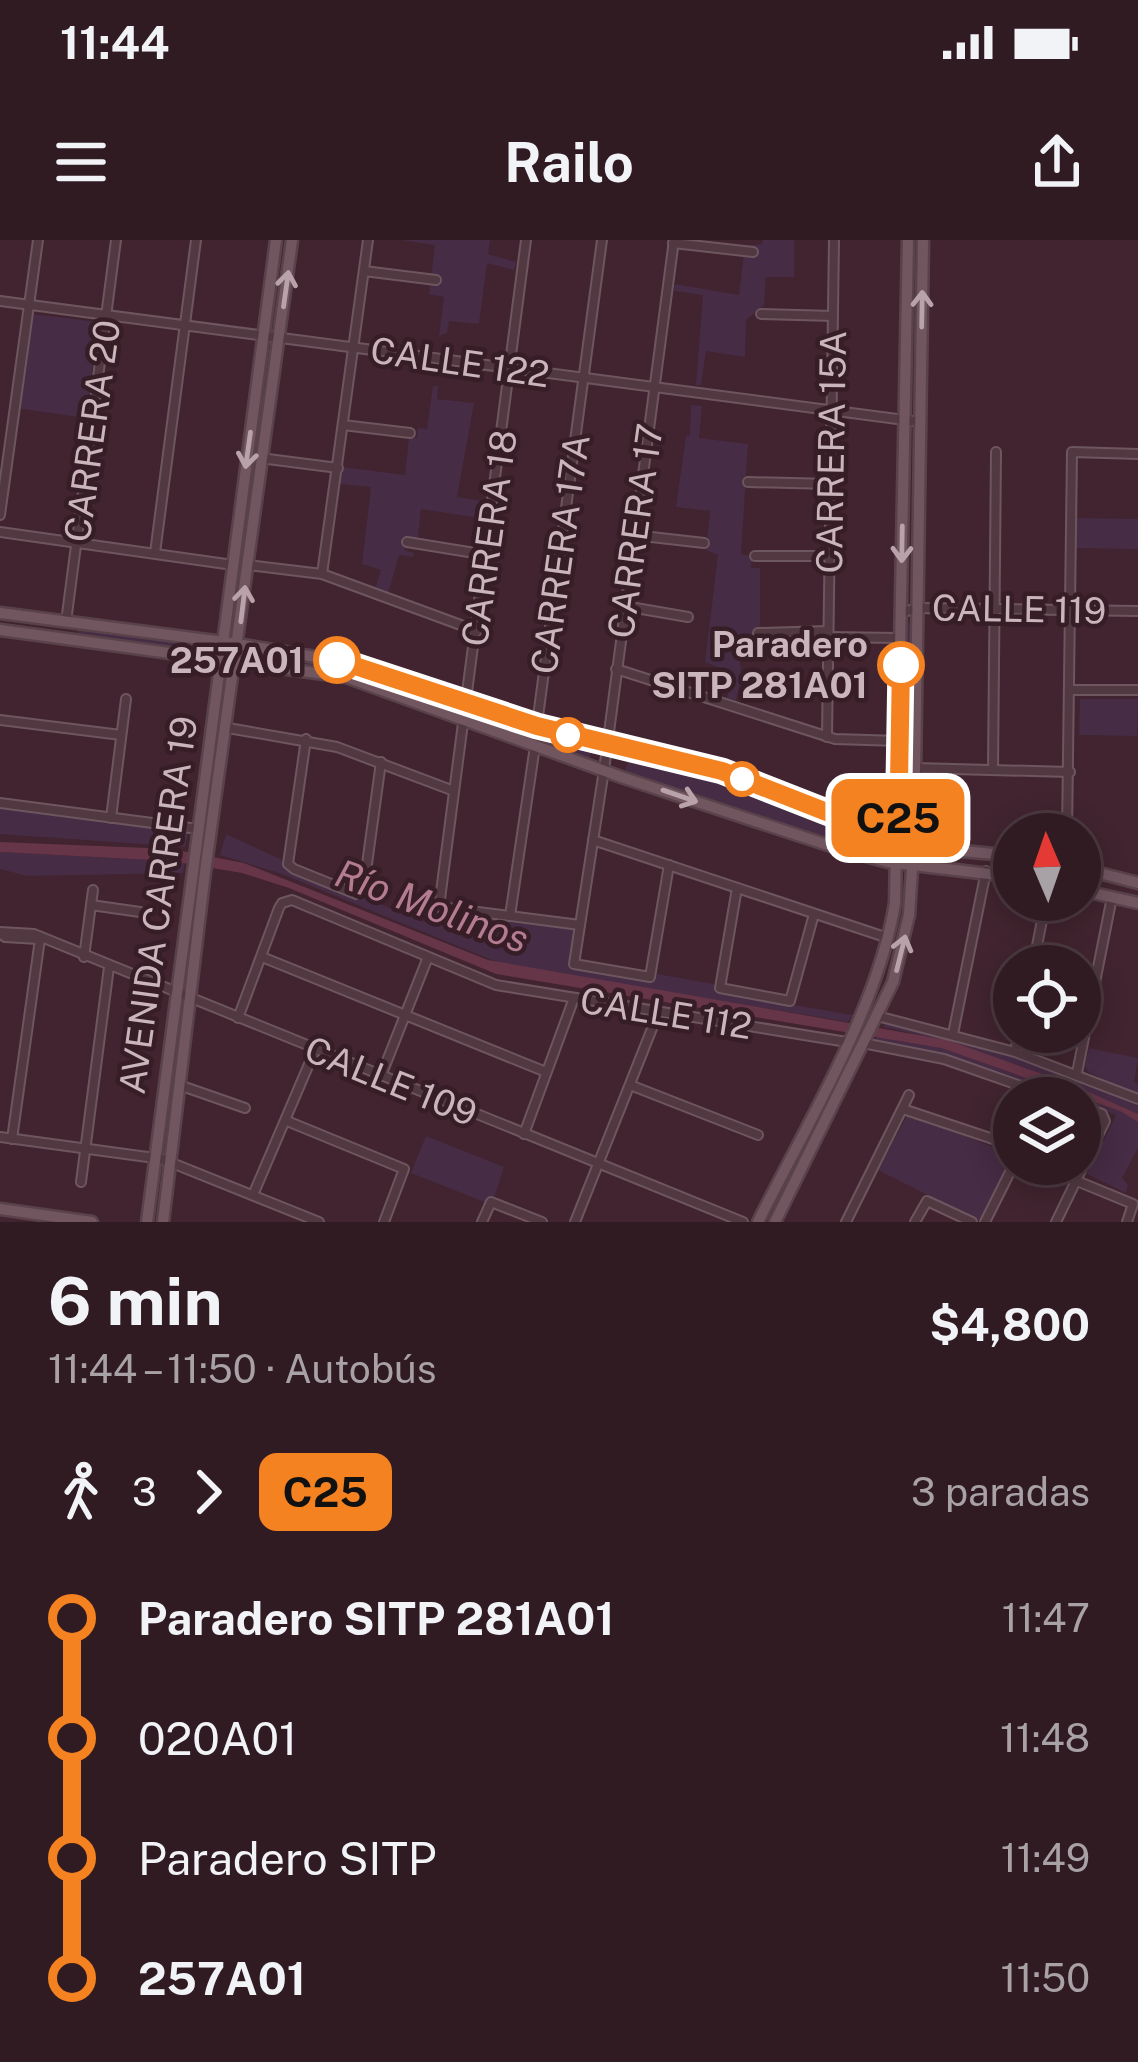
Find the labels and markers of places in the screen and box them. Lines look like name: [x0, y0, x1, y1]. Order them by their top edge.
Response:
place label: Paradero SITP 281A01: [651, 623, 868, 706]
marker: 257A01: [315, 638, 359, 682]
place label: 257A01: [170, 639, 304, 681]
marker: Paradero SITP 281A01: [879, 643, 923, 687]
unlabelled marker: [552, 719, 584, 751]
unlabelled marker: [726, 763, 758, 795]

